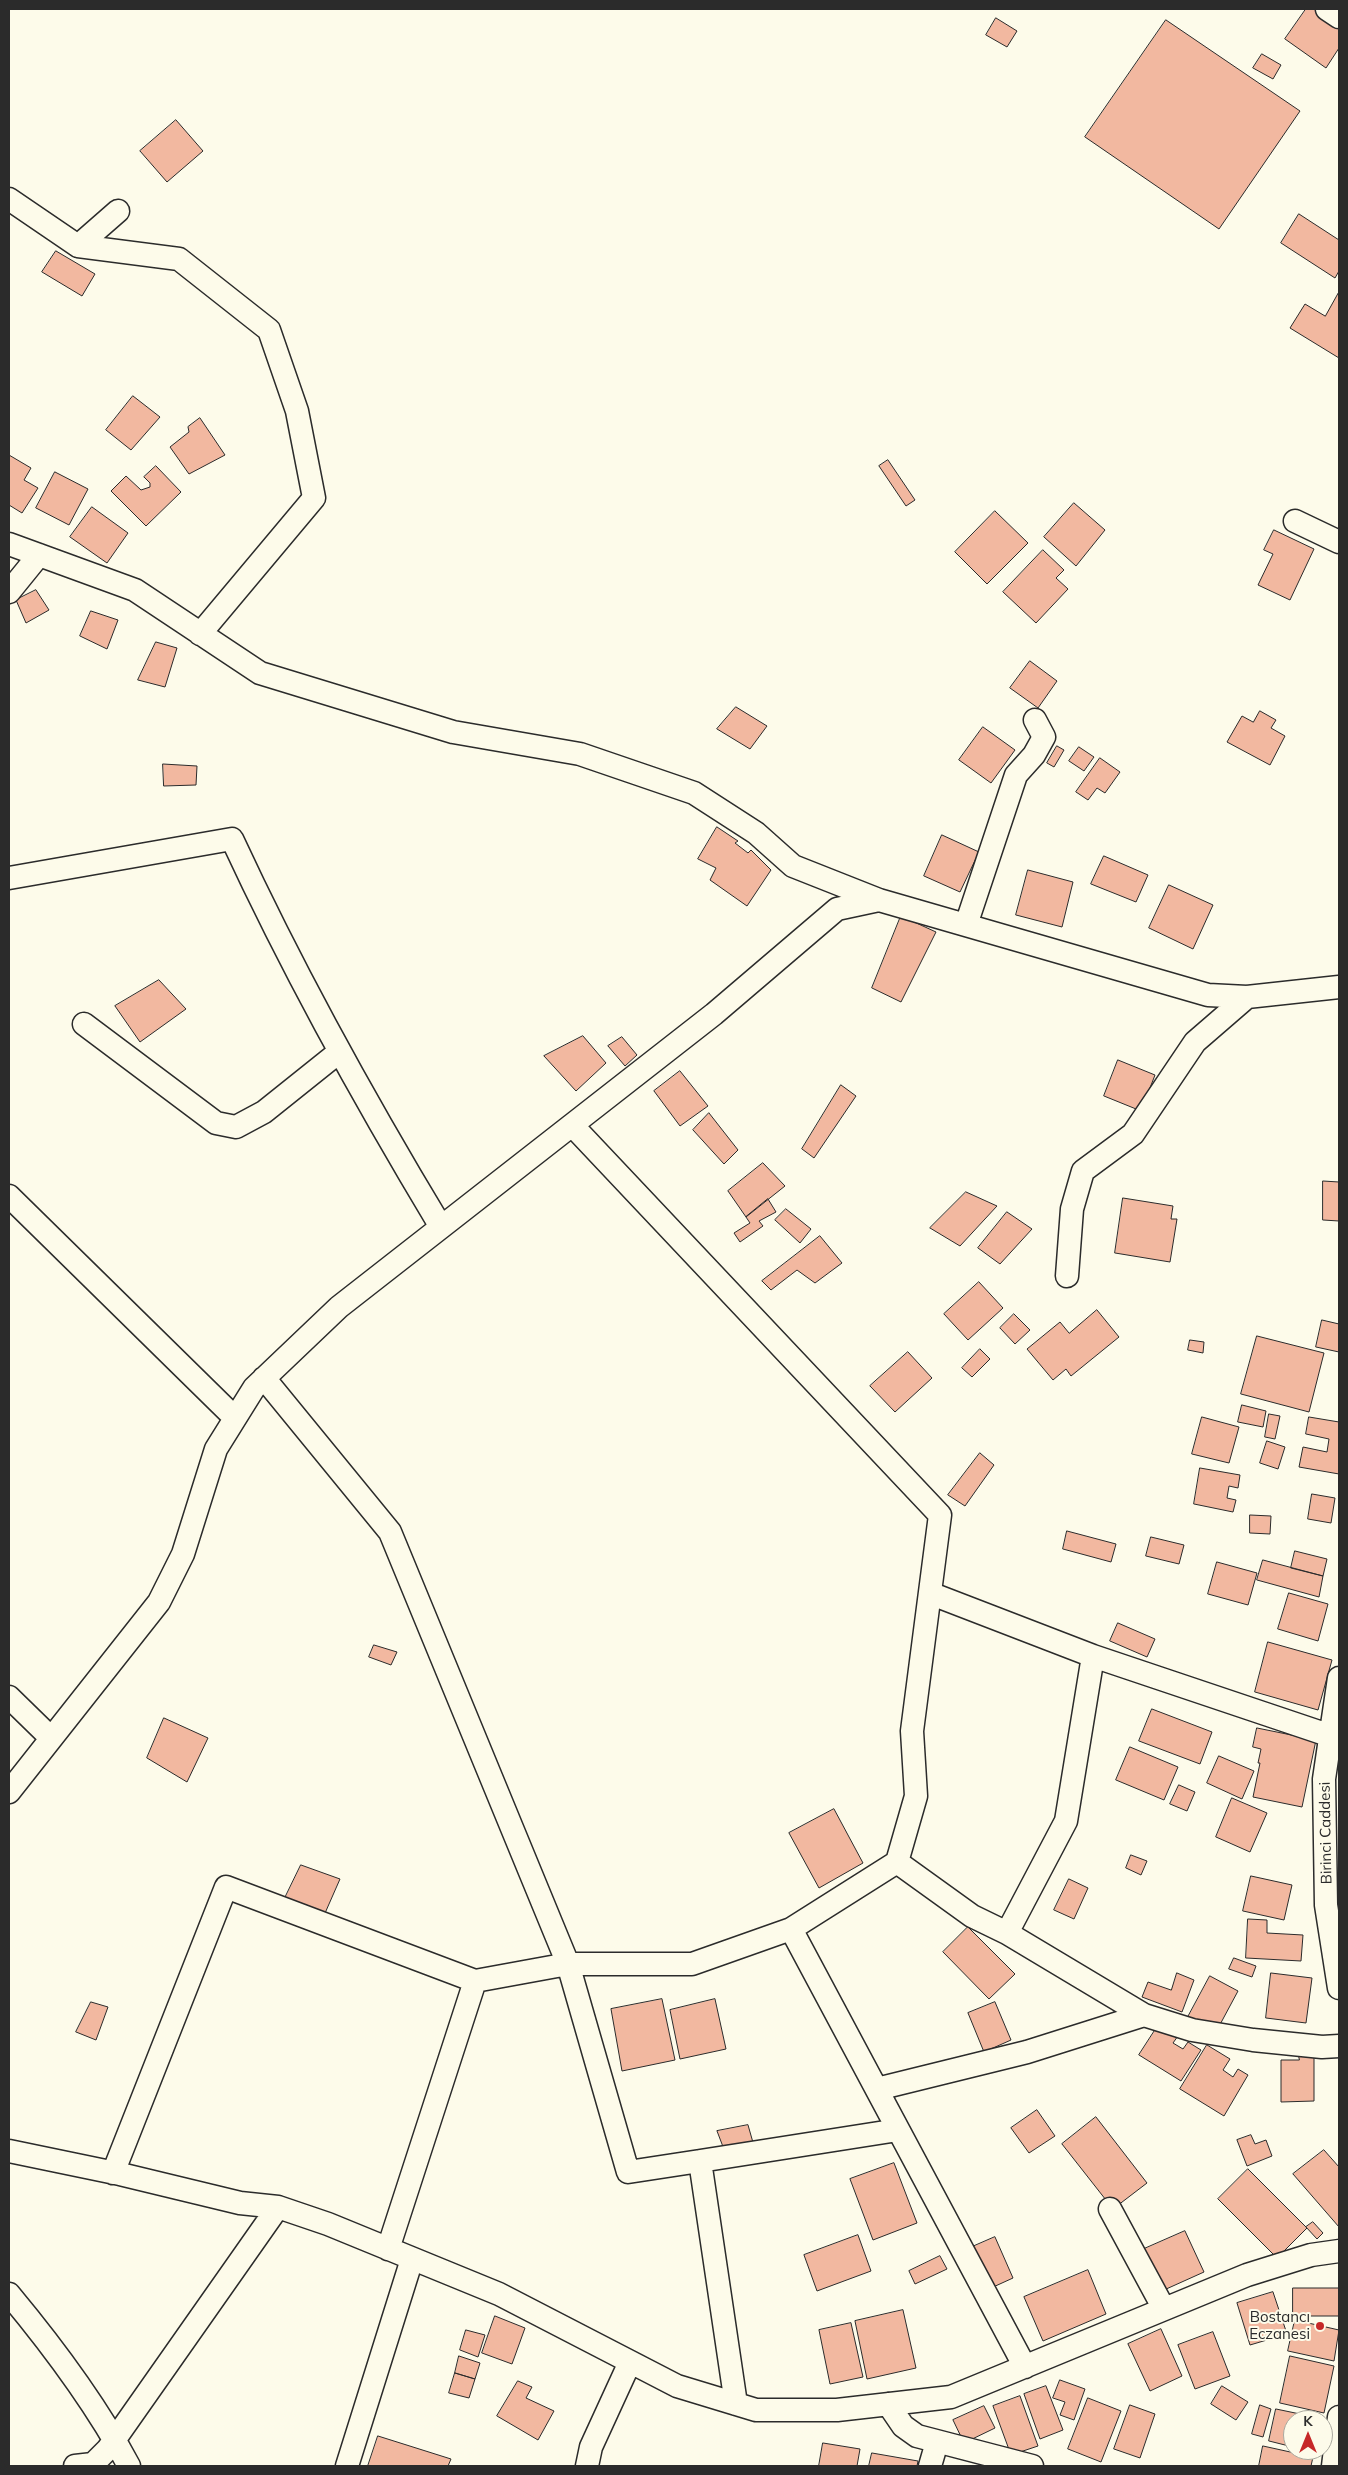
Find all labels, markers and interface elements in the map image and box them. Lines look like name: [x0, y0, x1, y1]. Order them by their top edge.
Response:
street label: Birinci Caddesi: [1316, 1782, 1336, 1884]
place label: Bostancı Eczanesi: [1249, 2308, 1310, 2343]
marker: Bostancı Eczanesi: [1314, 2320, 1326, 2332]
north arrow: [1283, 2410, 1333, 2460]
text: K: [1303, 2412, 1313, 2430]

